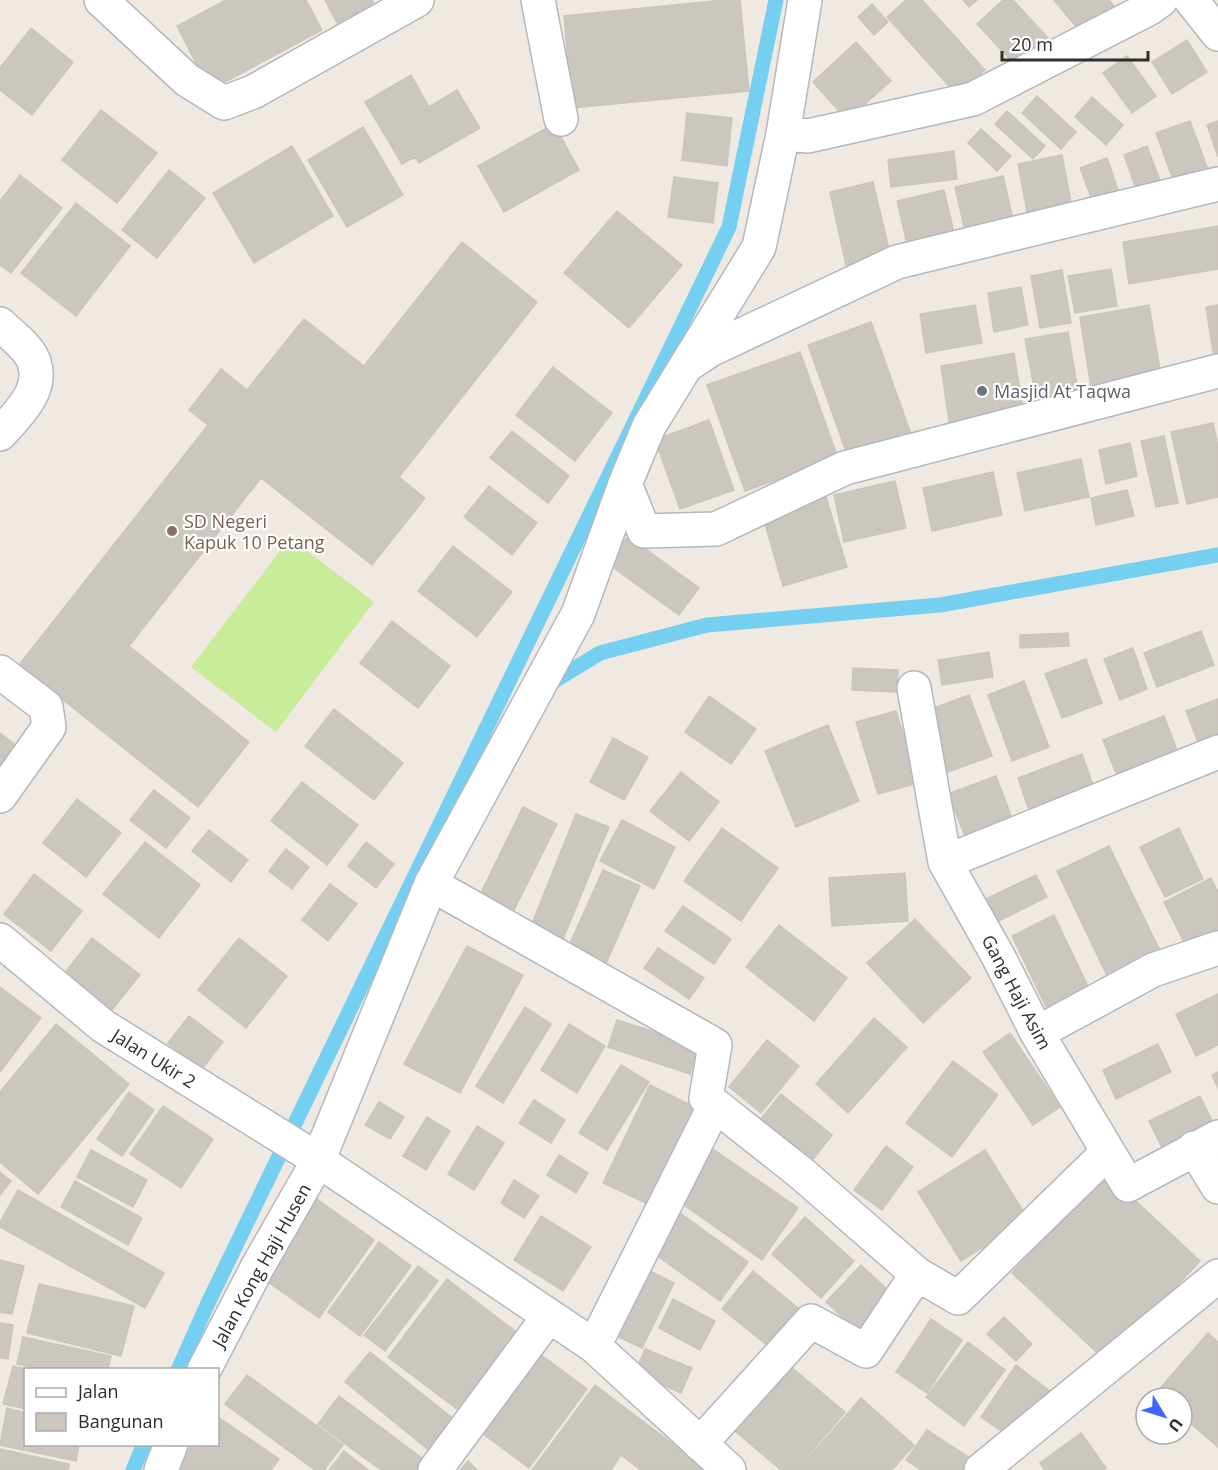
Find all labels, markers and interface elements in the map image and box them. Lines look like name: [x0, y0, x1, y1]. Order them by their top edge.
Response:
scale bar: [1002, 24, 1148, 62]
text: 20 m: [1011, 32, 1053, 56]
place label: Masjid At Taqwa: [994, 379, 1131, 403]
marker: Masjid At Taqwa: [975, 384, 989, 398]
place label: SD Negeri Kapuk 10 Petang: [184, 509, 325, 554]
marker: SD Negeri Kapuk 10 Petang: [165, 524, 179, 538]
street label: Gang Haji Asim: [977, 930, 1057, 1054]
street label: Jalan Ukir 2: [106, 1022, 200, 1093]
street label: Jalan Kong Haji Husen: [205, 1179, 316, 1353]
legend: [24, 1368, 219, 1446]
text: Jalan: [76, 1379, 118, 1403]
north arrow: [1134, 1386, 1194, 1446]
text: Bangunan: [78, 1409, 164, 1433]
text: U: [1163, 1414, 1188, 1437]

